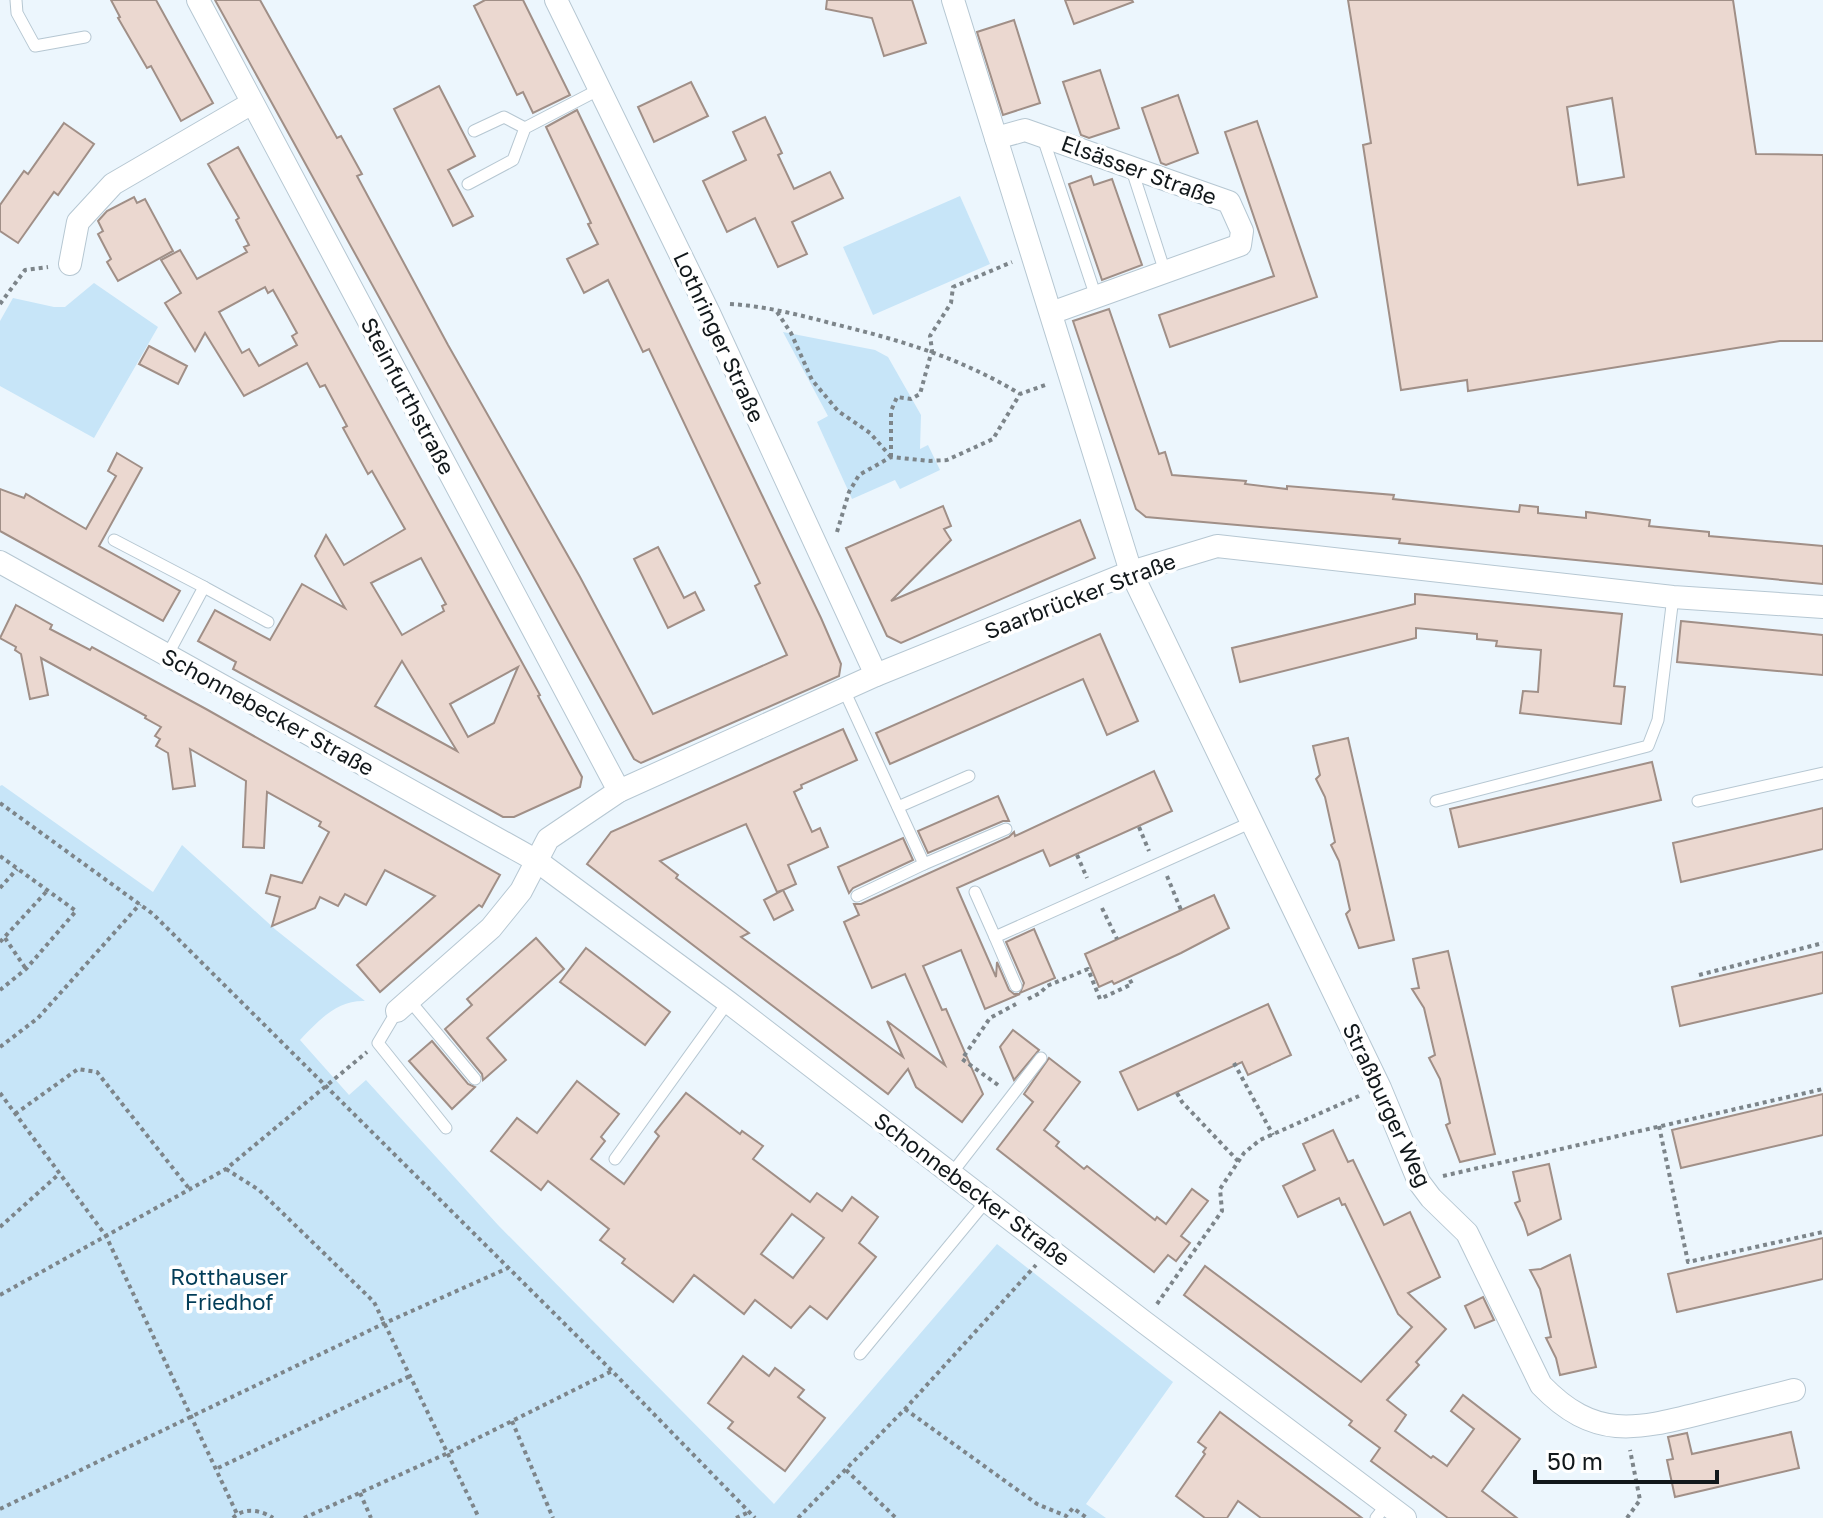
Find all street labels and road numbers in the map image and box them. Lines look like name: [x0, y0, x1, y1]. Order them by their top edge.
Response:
street label: Elsässer Straße: [1058, 129, 1221, 210]
street label: Lothringer Straße: [668, 247, 771, 426]
street label: Steinfurthstraße: [356, 313, 461, 479]
street label: Saarbrücker Straße: [980, 547, 1179, 644]
street label: Schonnebecker Straße: [157, 642, 379, 781]
street label: Straßburger Weg: [1338, 1018, 1437, 1191]
street label: Schonnebecker Straße: [869, 1106, 1076, 1271]

